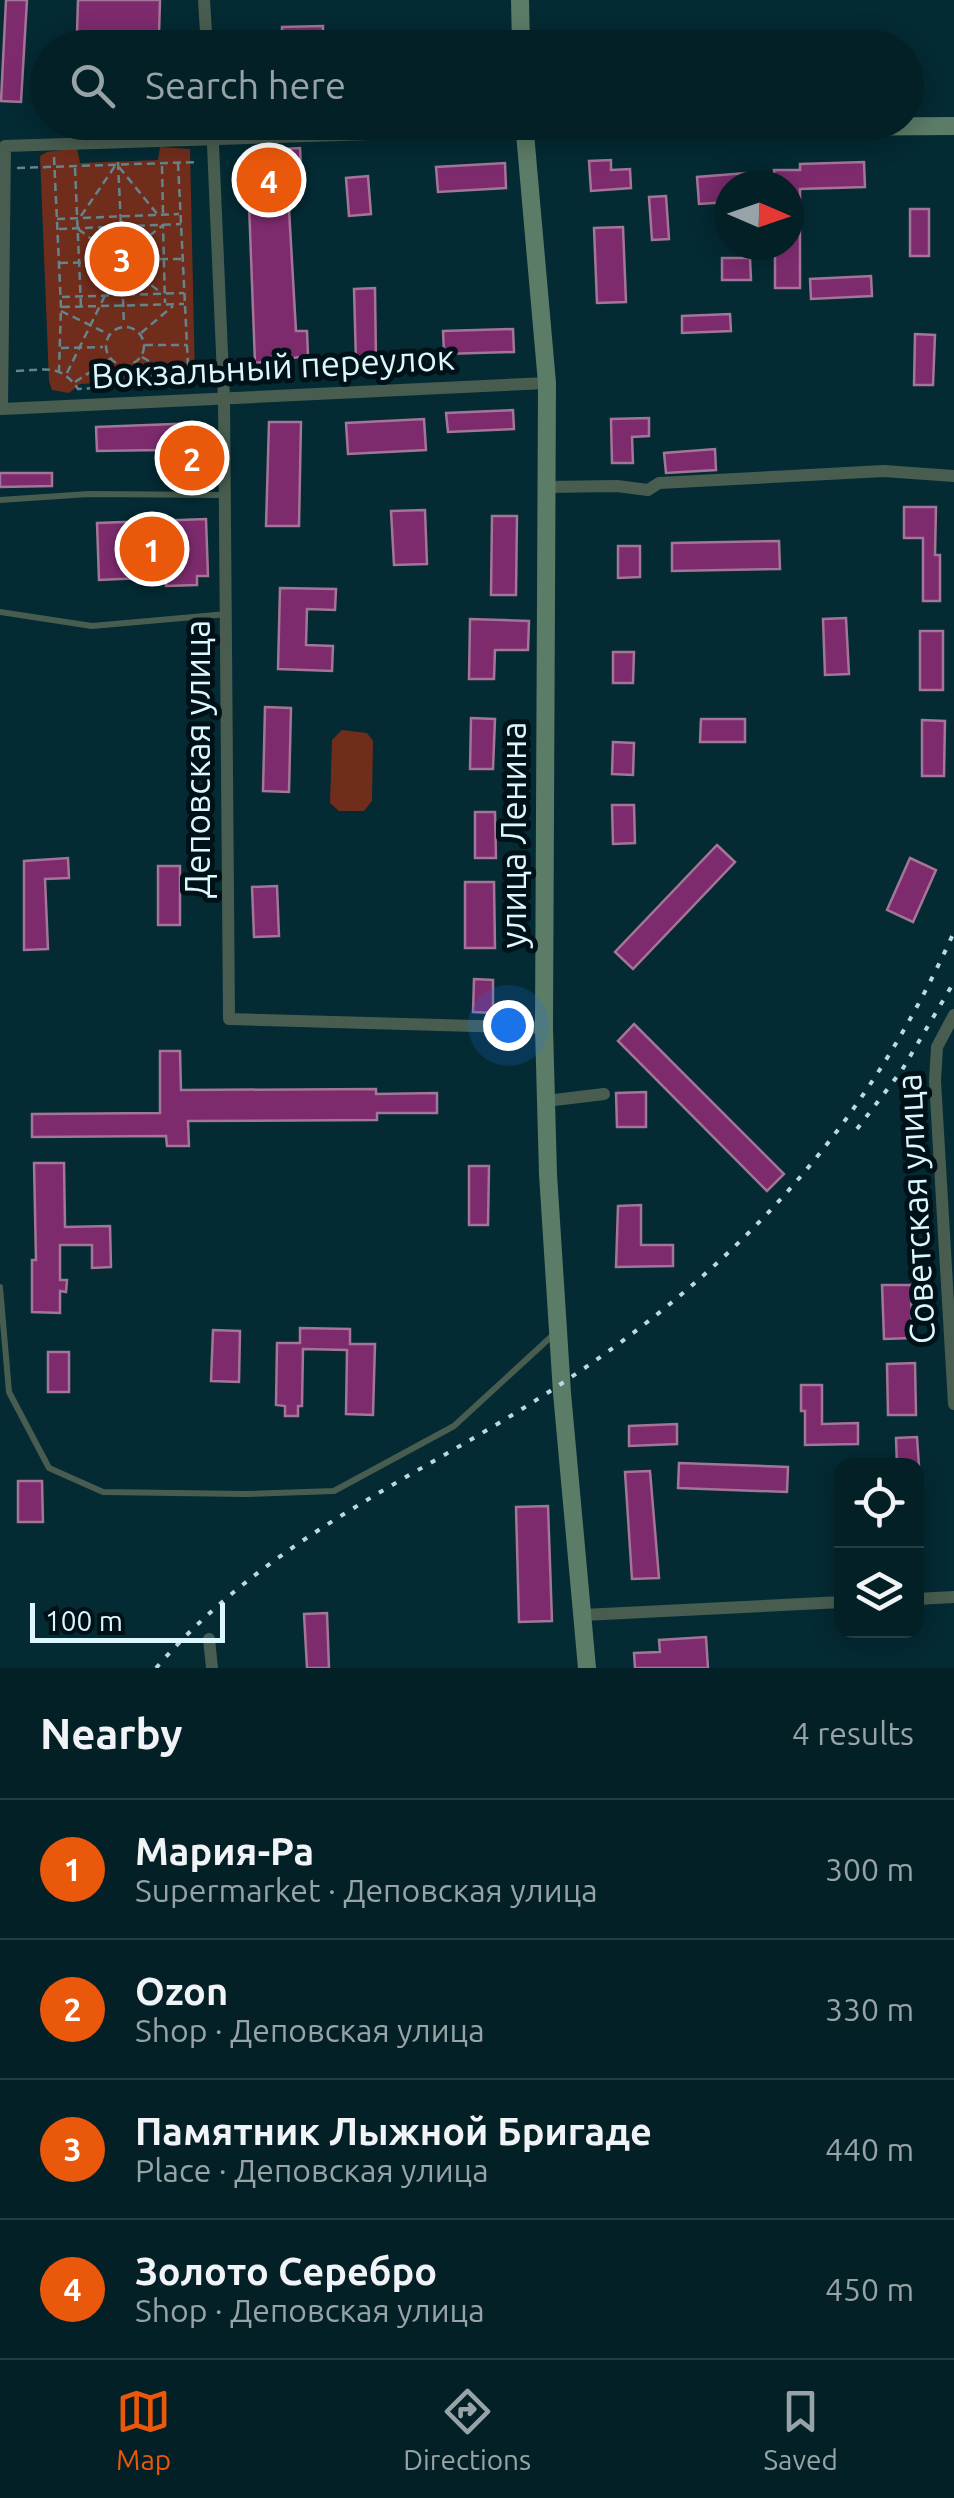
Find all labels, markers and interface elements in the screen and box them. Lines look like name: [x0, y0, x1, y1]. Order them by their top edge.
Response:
search box: [30, 30, 924, 140]
icon: search: [65, 58, 120, 113]
text: Search here: [145, 64, 346, 106]
pin: 4: [236, 142, 302, 218]
north arrow: [714, 170, 804, 260]
pin: 3: [90, 222, 154, 296]
street label: Вокзальный переулок: [90, 337, 456, 395]
pin: 2: [160, 420, 224, 496]
pin: 1: [120, 512, 184, 586]
street label: Деповская улица: [177, 620, 217, 898]
street label: улица Ленина: [493, 722, 533, 948]
your location: [483, 1000, 534, 1051]
street label: Советская улица: [888, 1073, 942, 1345]
map controls: [834, 1458, 924, 1638]
button: locate: [834, 1458, 924, 1548]
button: layers: [834, 1548, 924, 1638]
scale bar: [30, 1598, 225, 1642]
text: 100 m: [45, 1605, 123, 1636]
text: Nearby: [40, 1710, 183, 1757]
text: 4 results: [792, 1715, 914, 1751]
text: Мария-Ра: [135, 1830, 314, 1872]
text: 1: [63, 1851, 82, 1887]
text: 300 m: [825, 1851, 914, 1887]
text: Supermarket · Деповская улица: [135, 1872, 598, 1908]
text: Ozon: [135, 1970, 228, 2012]
text: 2: [63, 1991, 82, 2027]
text: 330 m: [825, 1991, 914, 2027]
text: Shop · Деповская улица: [135, 2012, 485, 2048]
text: Памятник Лыжной Бригаде: [135, 2110, 652, 2152]
text: 3: [63, 2131, 82, 2167]
text: 440 m: [825, 2131, 914, 2167]
text: Place · Деповская улица: [135, 2152, 489, 2188]
text: Золото Серебро: [135, 2250, 437, 2292]
text: 4: [63, 2271, 82, 2307]
text: 450 m: [825, 2271, 914, 2307]
text: Shop · Деповская улица: [135, 2292, 485, 2328]
tab: Map: [116, 2384, 171, 2475]
tab: Directions: [403, 2384, 531, 2475]
tab: Saved: [763, 2384, 838, 2475]

